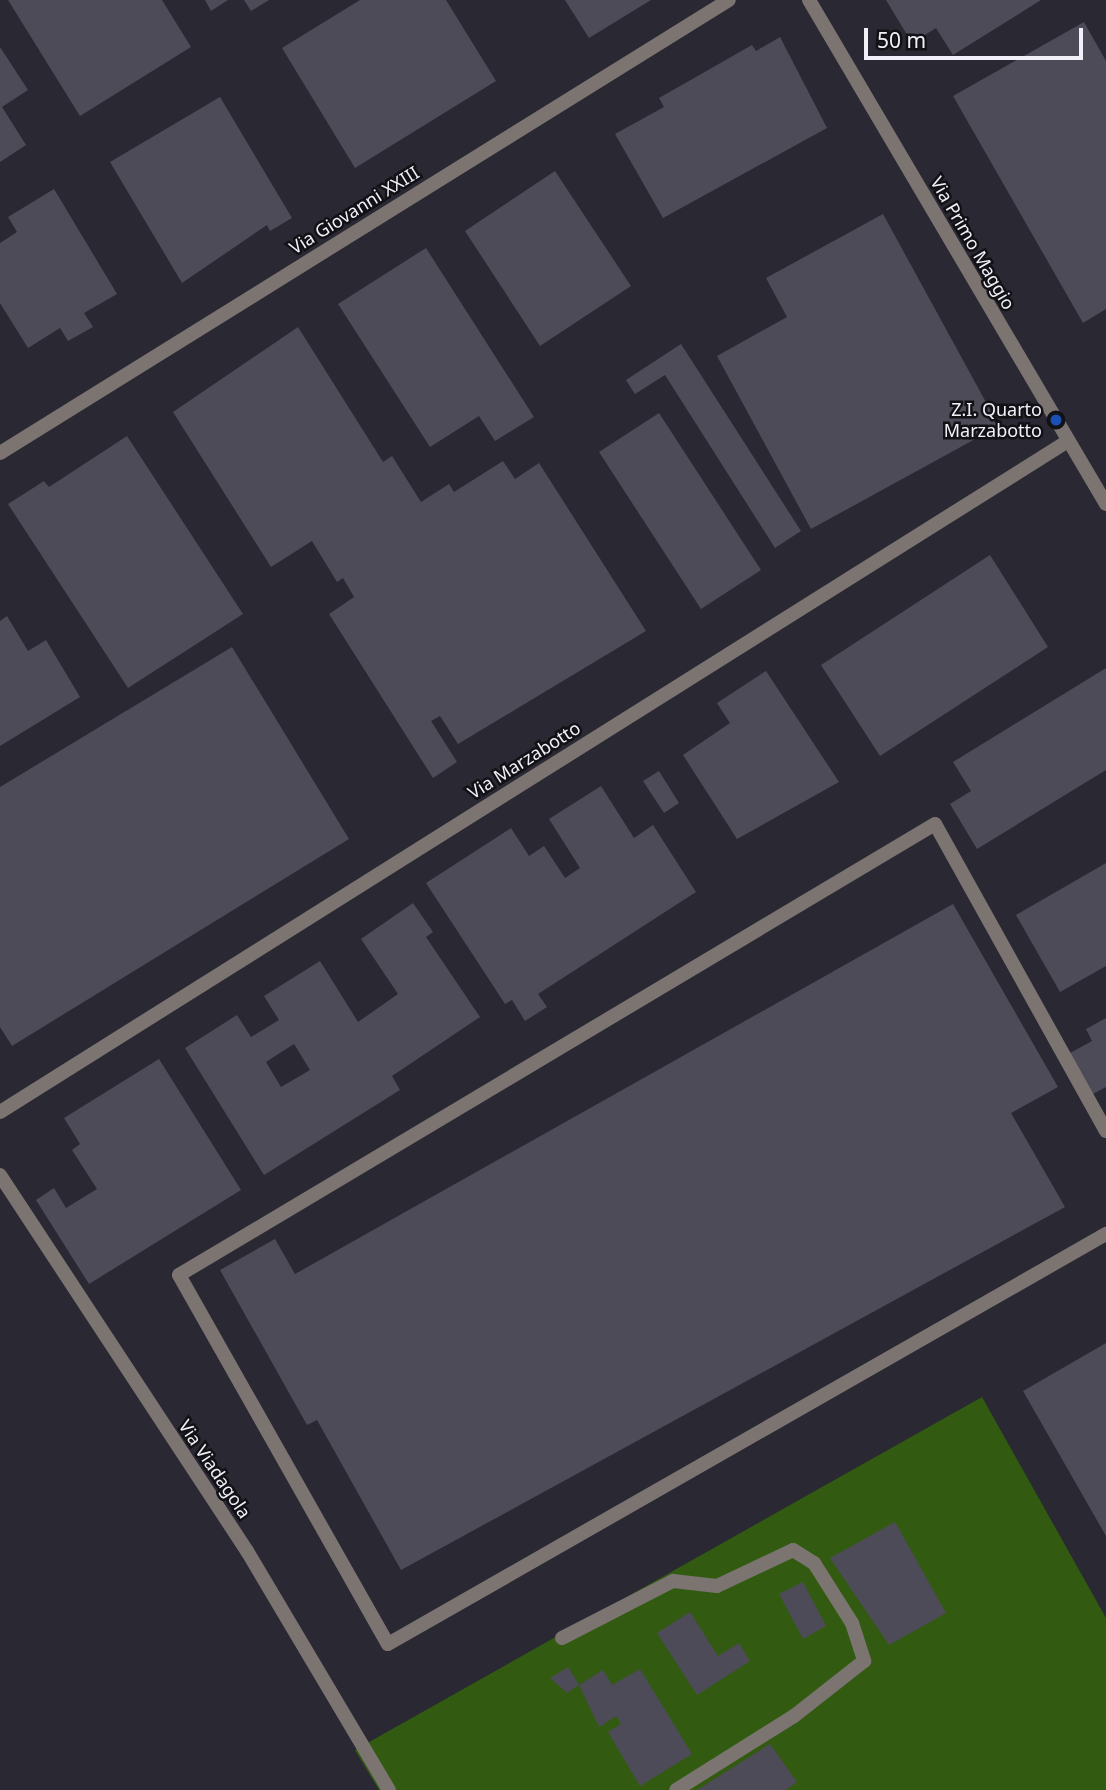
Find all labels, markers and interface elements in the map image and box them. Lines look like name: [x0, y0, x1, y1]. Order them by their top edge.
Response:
scale bar: [868, 14, 1087, 58]
text: 50 m: [877, 26, 926, 54]
street label: Via Giovanni XXIII: [285, 161, 423, 259]
street label: Via Primo Maggio: [926, 173, 1020, 313]
place label: Z.I. Quarto Marzabotto: [944, 399, 1042, 442]
marker: Z.I. Quarto Marzabotto: [1048, 412, 1064, 428]
street label: Via Marzabotto: [464, 717, 584, 803]
street label: Via Viadagola: [174, 1416, 256, 1522]

